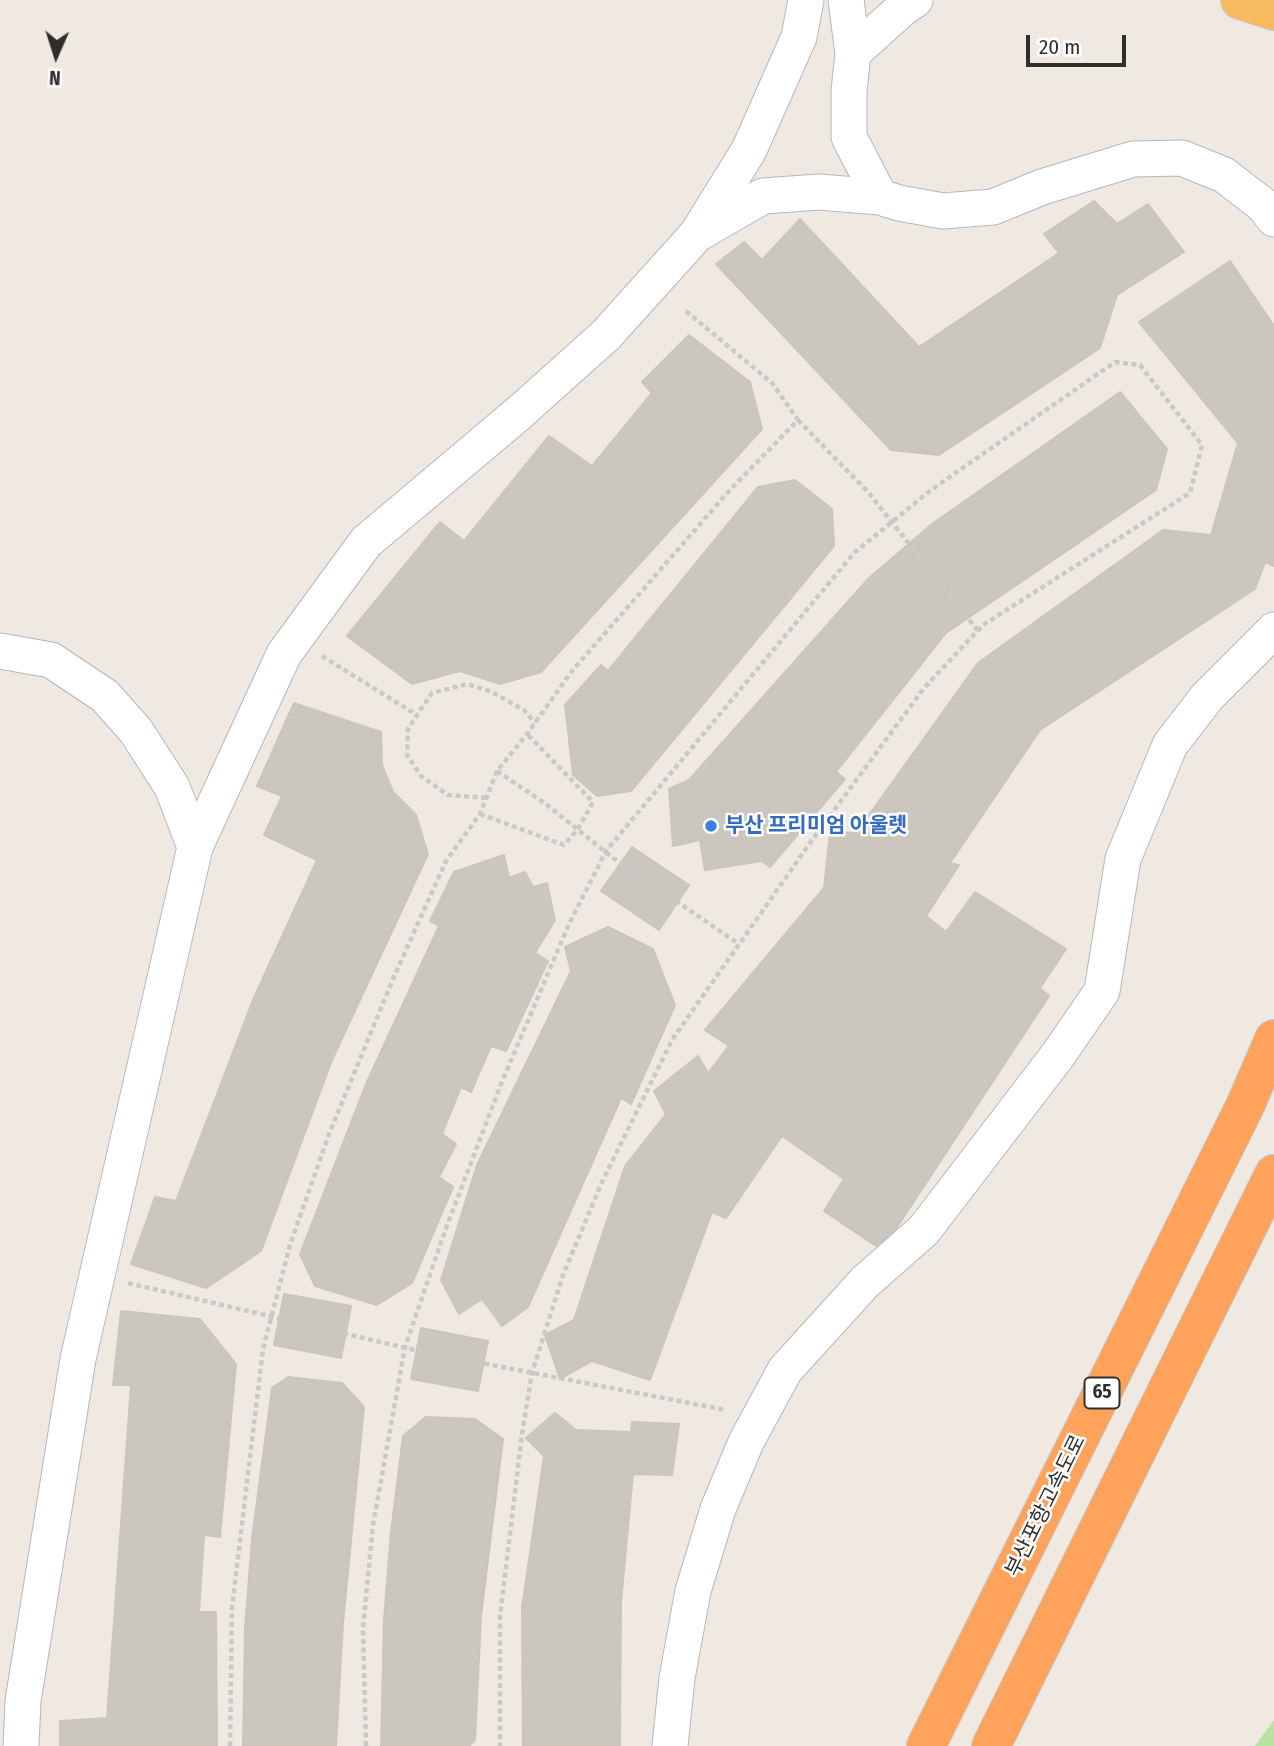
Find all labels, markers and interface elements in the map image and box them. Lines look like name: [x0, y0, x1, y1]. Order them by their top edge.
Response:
north arrow: [21, 21, 91, 91]
scale bar: [1029, 21, 1129, 65]
text: 20 m: [1039, 34, 1080, 60]
text: N: [49, 66, 61, 89]
place label: 부산 프리미엄 아울렛: [725, 813, 908, 839]
marker: 부산 프리미엄 아울렛: [703, 818, 719, 834]
road number: 65: [1084, 1378, 1120, 1408]
street label: 부산포항고속도로: [1001, 1431, 1091, 1581]

